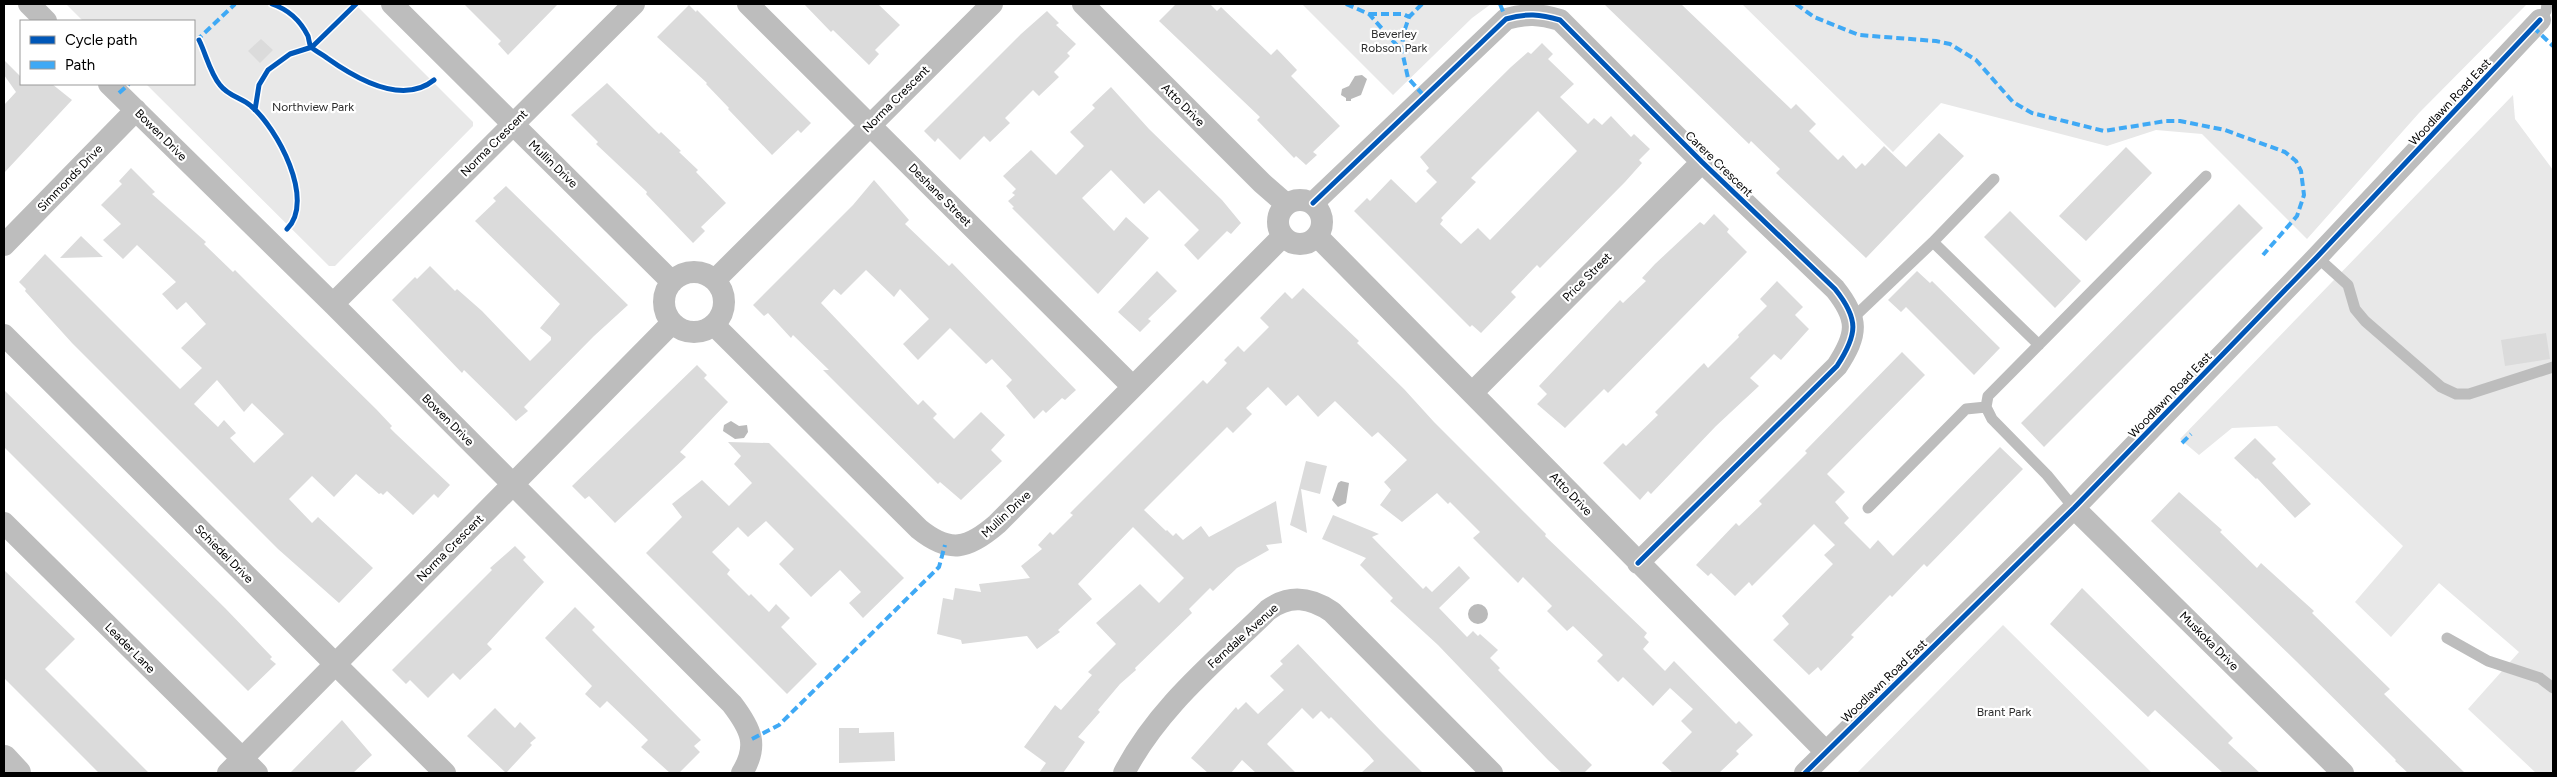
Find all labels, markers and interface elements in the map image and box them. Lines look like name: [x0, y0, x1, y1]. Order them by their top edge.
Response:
legend: [20, 20, 195, 85]
park label: Beverley Robson Park: [1361, 27, 1427, 55]
text: Cycle path: [65, 31, 137, 49]
street label: Woodlawn Road East: [2406, 55, 2494, 148]
text: Path: [65, 56, 95, 74]
street label: Norma Crescent: [860, 62, 933, 135]
street label: Atto Drive: [1159, 81, 1208, 130]
park label: Northview Park: [272, 100, 354, 114]
street label: Bowen Drive: [132, 106, 190, 164]
street label: Norma Crescent: [458, 106, 531, 179]
street label: Carere Crescent: [1682, 128, 1756, 200]
street label: Mullin Drive: [526, 137, 581, 191]
street label: Simmonds Drive: [35, 141, 106, 214]
street label: Deshane Street: [906, 161, 975, 230]
street label: Price Street: [1560, 249, 1615, 304]
street label: Woodlawn Road East: [2125, 349, 2215, 441]
street label: Bowen Drive: [419, 391, 477, 449]
street label: Atto Drive: [1547, 469, 1595, 519]
street label: Mullin Drive: [978, 487, 1034, 540]
street label: Norma Crescent: [414, 511, 487, 584]
street label: Schiedel Drive: [192, 522, 256, 586]
street label: Ferndale Avenue: [1205, 601, 1281, 671]
street label: Muskoka Drive: [2177, 609, 2242, 674]
street label: Leader Lane: [102, 620, 158, 676]
street label: Woodlawn Road East: [1838, 636, 1930, 726]
park label: Brant Park: [1977, 705, 2031, 719]

